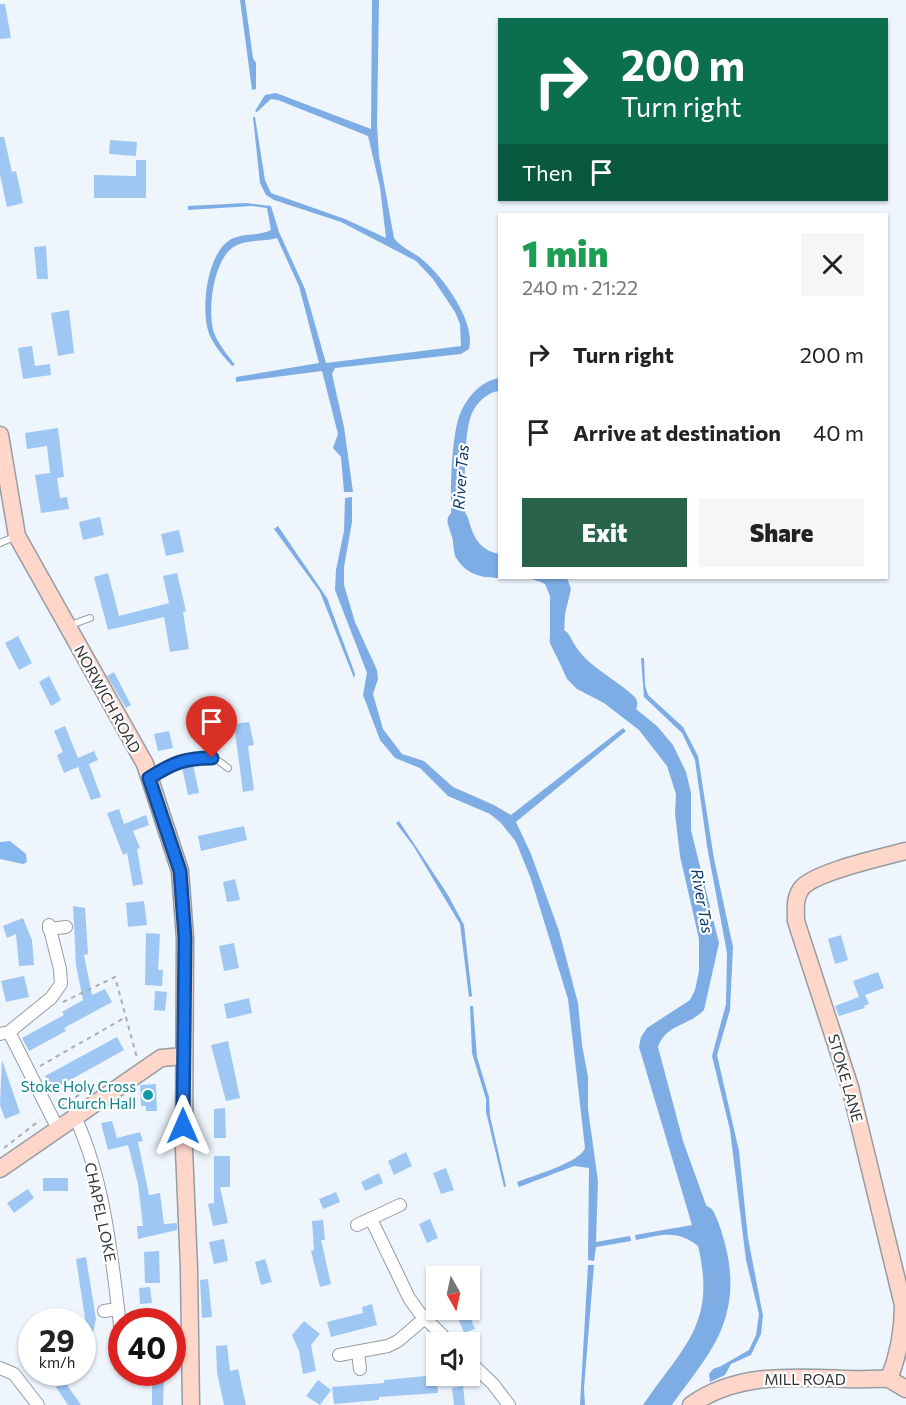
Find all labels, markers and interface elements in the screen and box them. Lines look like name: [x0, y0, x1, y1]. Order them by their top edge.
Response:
text: 200 m: [621, 38, 745, 90]
icon: right: [522, 42, 600, 120]
text: Turn right: [621, 90, 741, 123]
icon: arrive: [585, 156, 618, 189]
text: Then: [522, 159, 573, 186]
text: 1 min: [522, 230, 608, 274]
button: close: [801, 233, 864, 296]
text: 240 m · 21:22: [522, 275, 638, 299]
icon: right: [522, 338, 555, 371]
text: Turn right: [573, 341, 674, 368]
text: 200 m: [800, 341, 864, 368]
icon: arrive: [522, 416, 555, 449]
text: Arrive at destination: [573, 419, 781, 446]
text: 40 m: [813, 419, 864, 446]
water label: River Tas: [448, 444, 472, 510]
button: Exit: [522, 498, 687, 567]
button: Share: [699, 498, 864, 567]
street label: NORWICH ROAD: [71, 642, 145, 756]
pin: [186, 696, 237, 758]
icon: arrive: [195, 705, 228, 738]
water label: River Tas: [688, 867, 718, 935]
street label: STOKE LANE: [825, 1032, 867, 1124]
place label: Stoke Holy Cross Church Hall: [21, 1077, 136, 1112]
marker: Stoke Holy Cross Church Hall: [141, 1088, 155, 1102]
position arrow: [151, 1094, 215, 1158]
street label: CHAPEL LOKE: [82, 1161, 120, 1263]
north arrow: [426, 1266, 480, 1320]
map controls: [426, 1266, 480, 1386]
speed limit sign: 40: [108, 1308, 186, 1386]
text: 29: [39, 1321, 75, 1358]
button: sound: [426, 1332, 480, 1386]
text: km/h: [39, 1353, 75, 1371]
street label: MILL ROAD: [764, 1370, 846, 1388]

